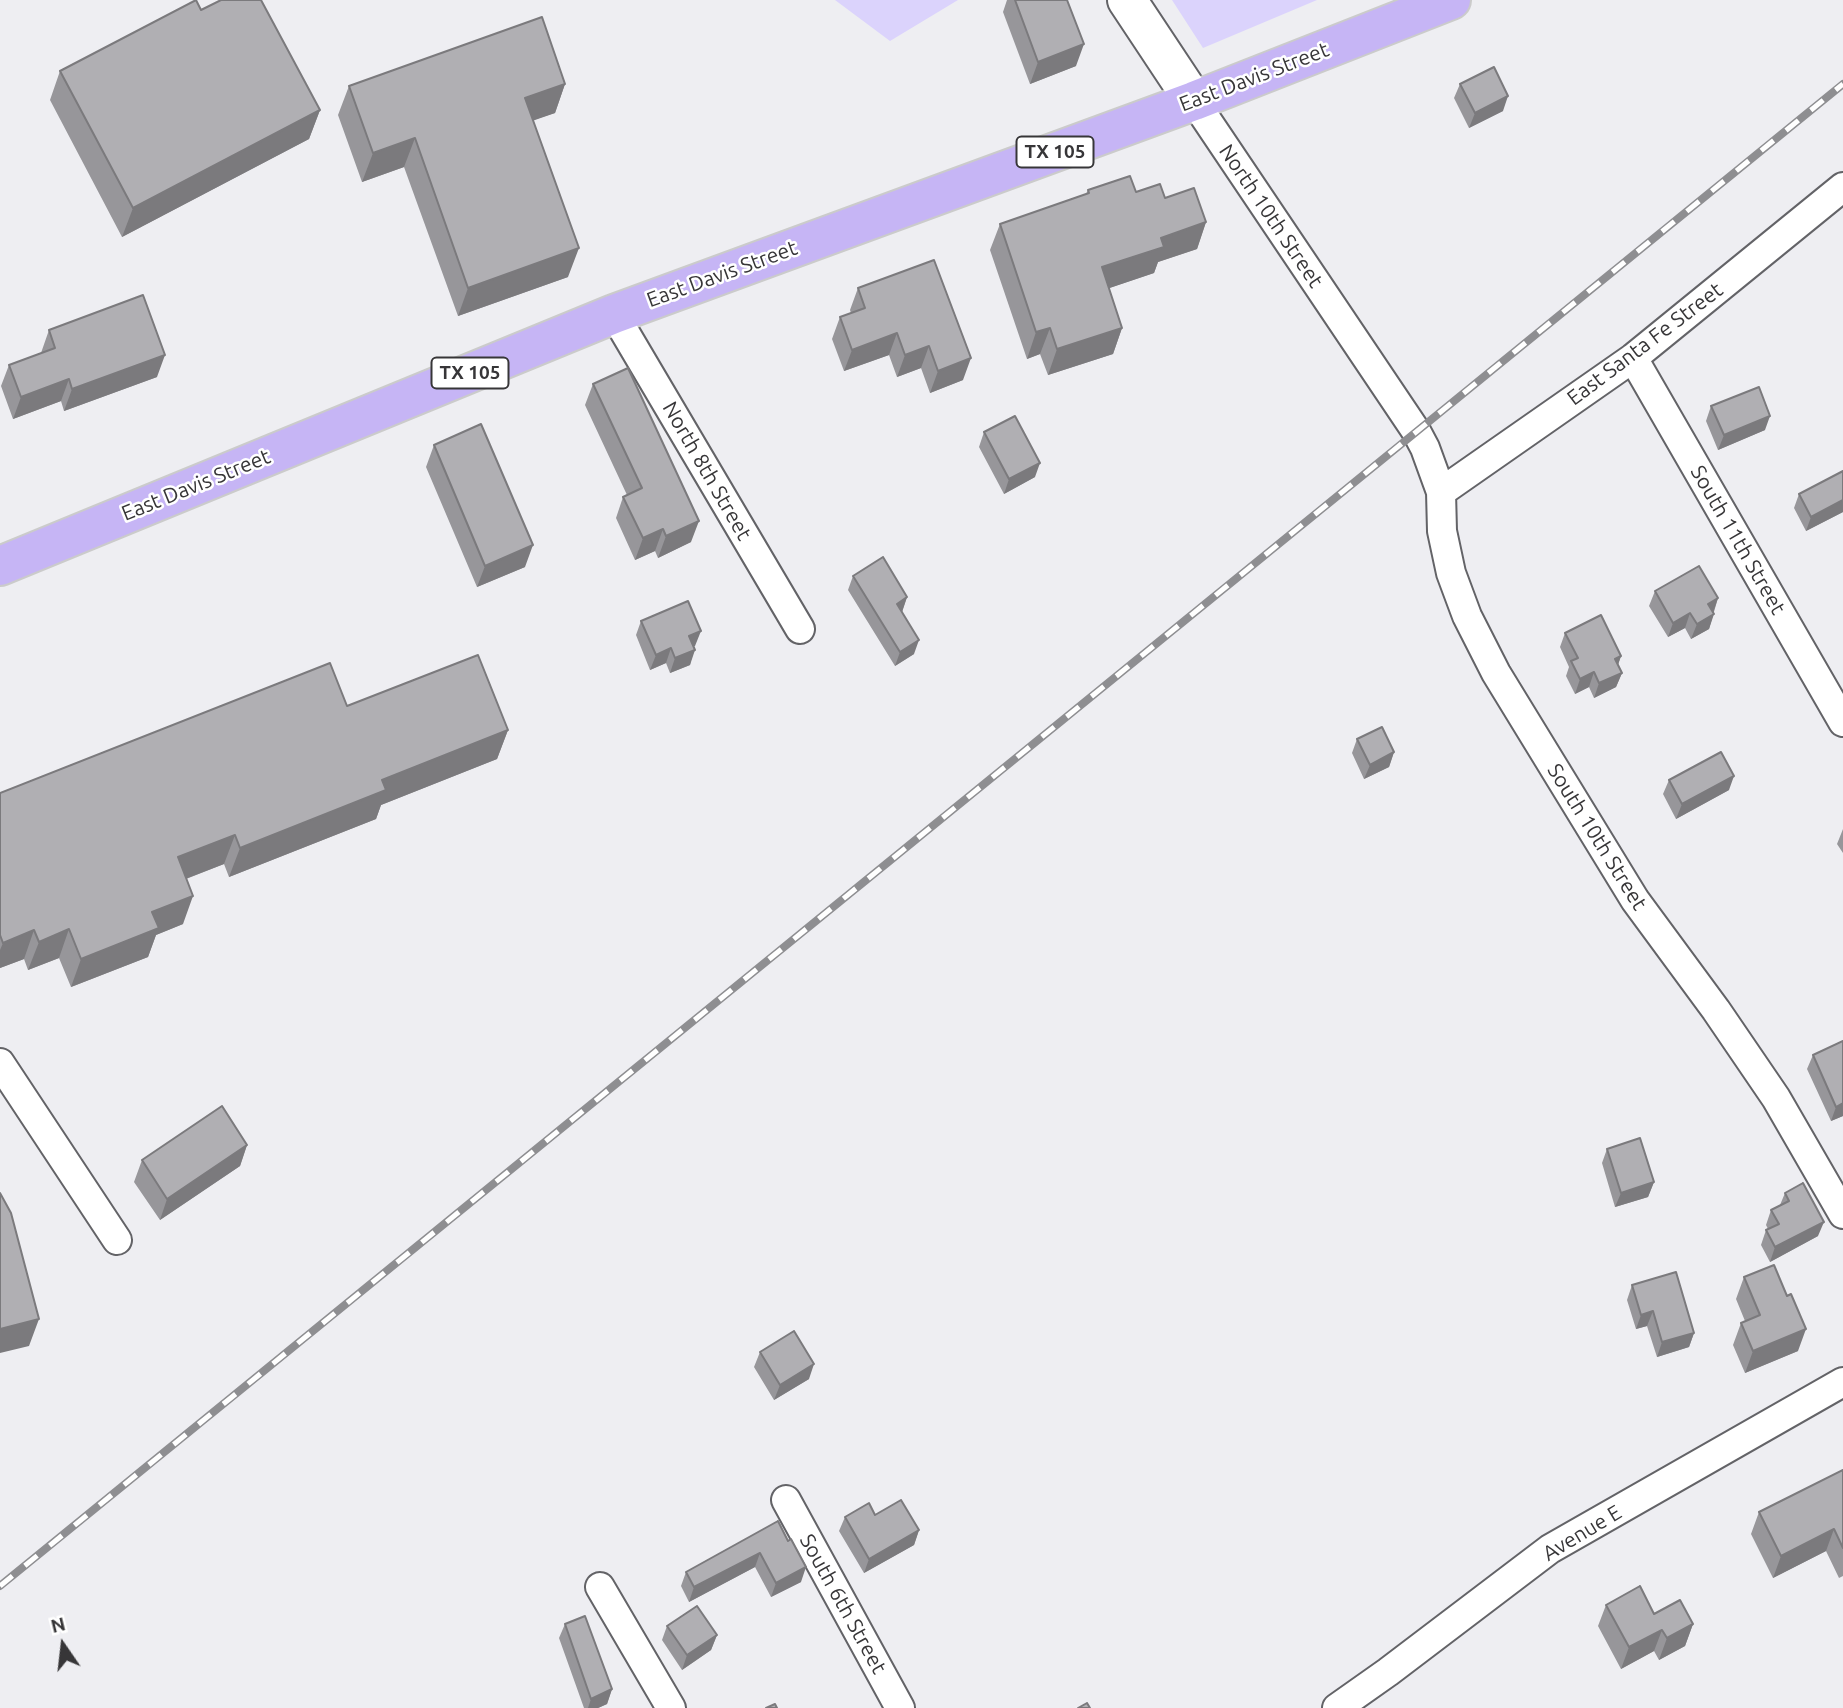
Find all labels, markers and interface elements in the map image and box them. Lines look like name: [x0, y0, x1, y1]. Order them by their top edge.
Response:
street label: East Davis Street: [1176, 37, 1332, 117]
road number: TX 105: [1016, 136, 1094, 168]
street label: North 10th Street: [1214, 139, 1328, 293]
street label: East Davis Street: [643, 235, 801, 313]
street label: East Santa Fe Street: [1562, 277, 1728, 411]
road number: TX 105: [432, 358, 508, 388]
street label: North 8th Street: [657, 397, 757, 545]
street label: East Davis Street: [118, 444, 274, 526]
street label: South 11th Street: [1685, 461, 1791, 619]
street label: South 10th Street: [1542, 759, 1652, 915]
street label: Avenue E: [1538, 1500, 1626, 1566]
street label: South 6th Street: [794, 1530, 892, 1678]
north arrow: [28, 1610, 98, 1680]
text: N: [48, 1612, 67, 1637]

